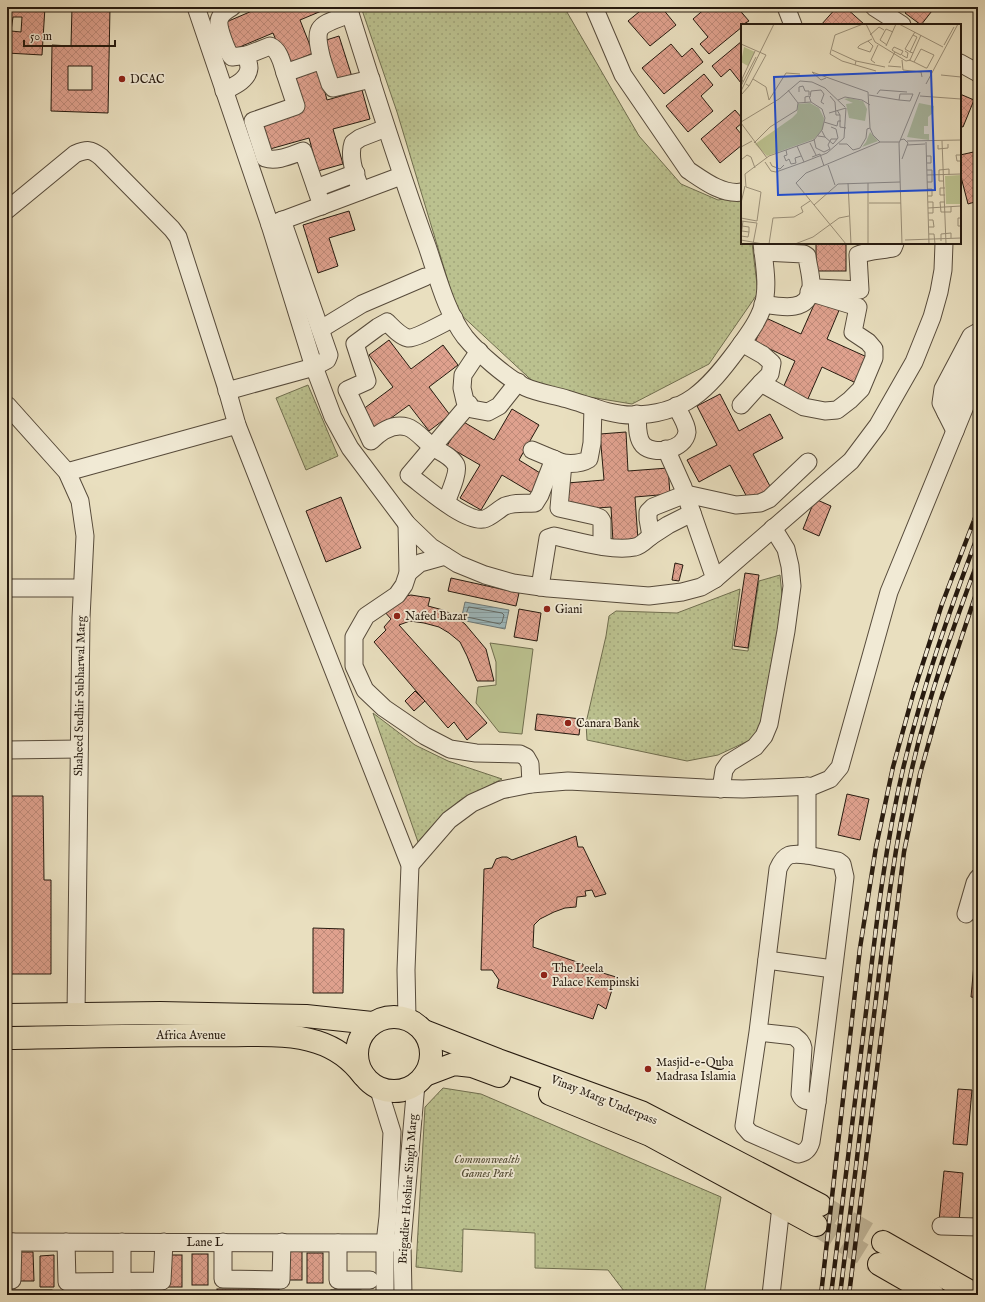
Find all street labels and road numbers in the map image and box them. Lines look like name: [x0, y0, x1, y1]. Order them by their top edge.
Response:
street label: Shaheed Sudhir Subharwal Marg: [71, 615, 89, 776]
street label: Africa Avenue: [155, 1028, 226, 1043]
street label: Vinay Marg Underpass: [547, 1071, 660, 1129]
street label: Brigadier Hoshiar Singh Marg: [395, 1113, 421, 1265]
street label: Lane L: [187, 1235, 224, 1250]

